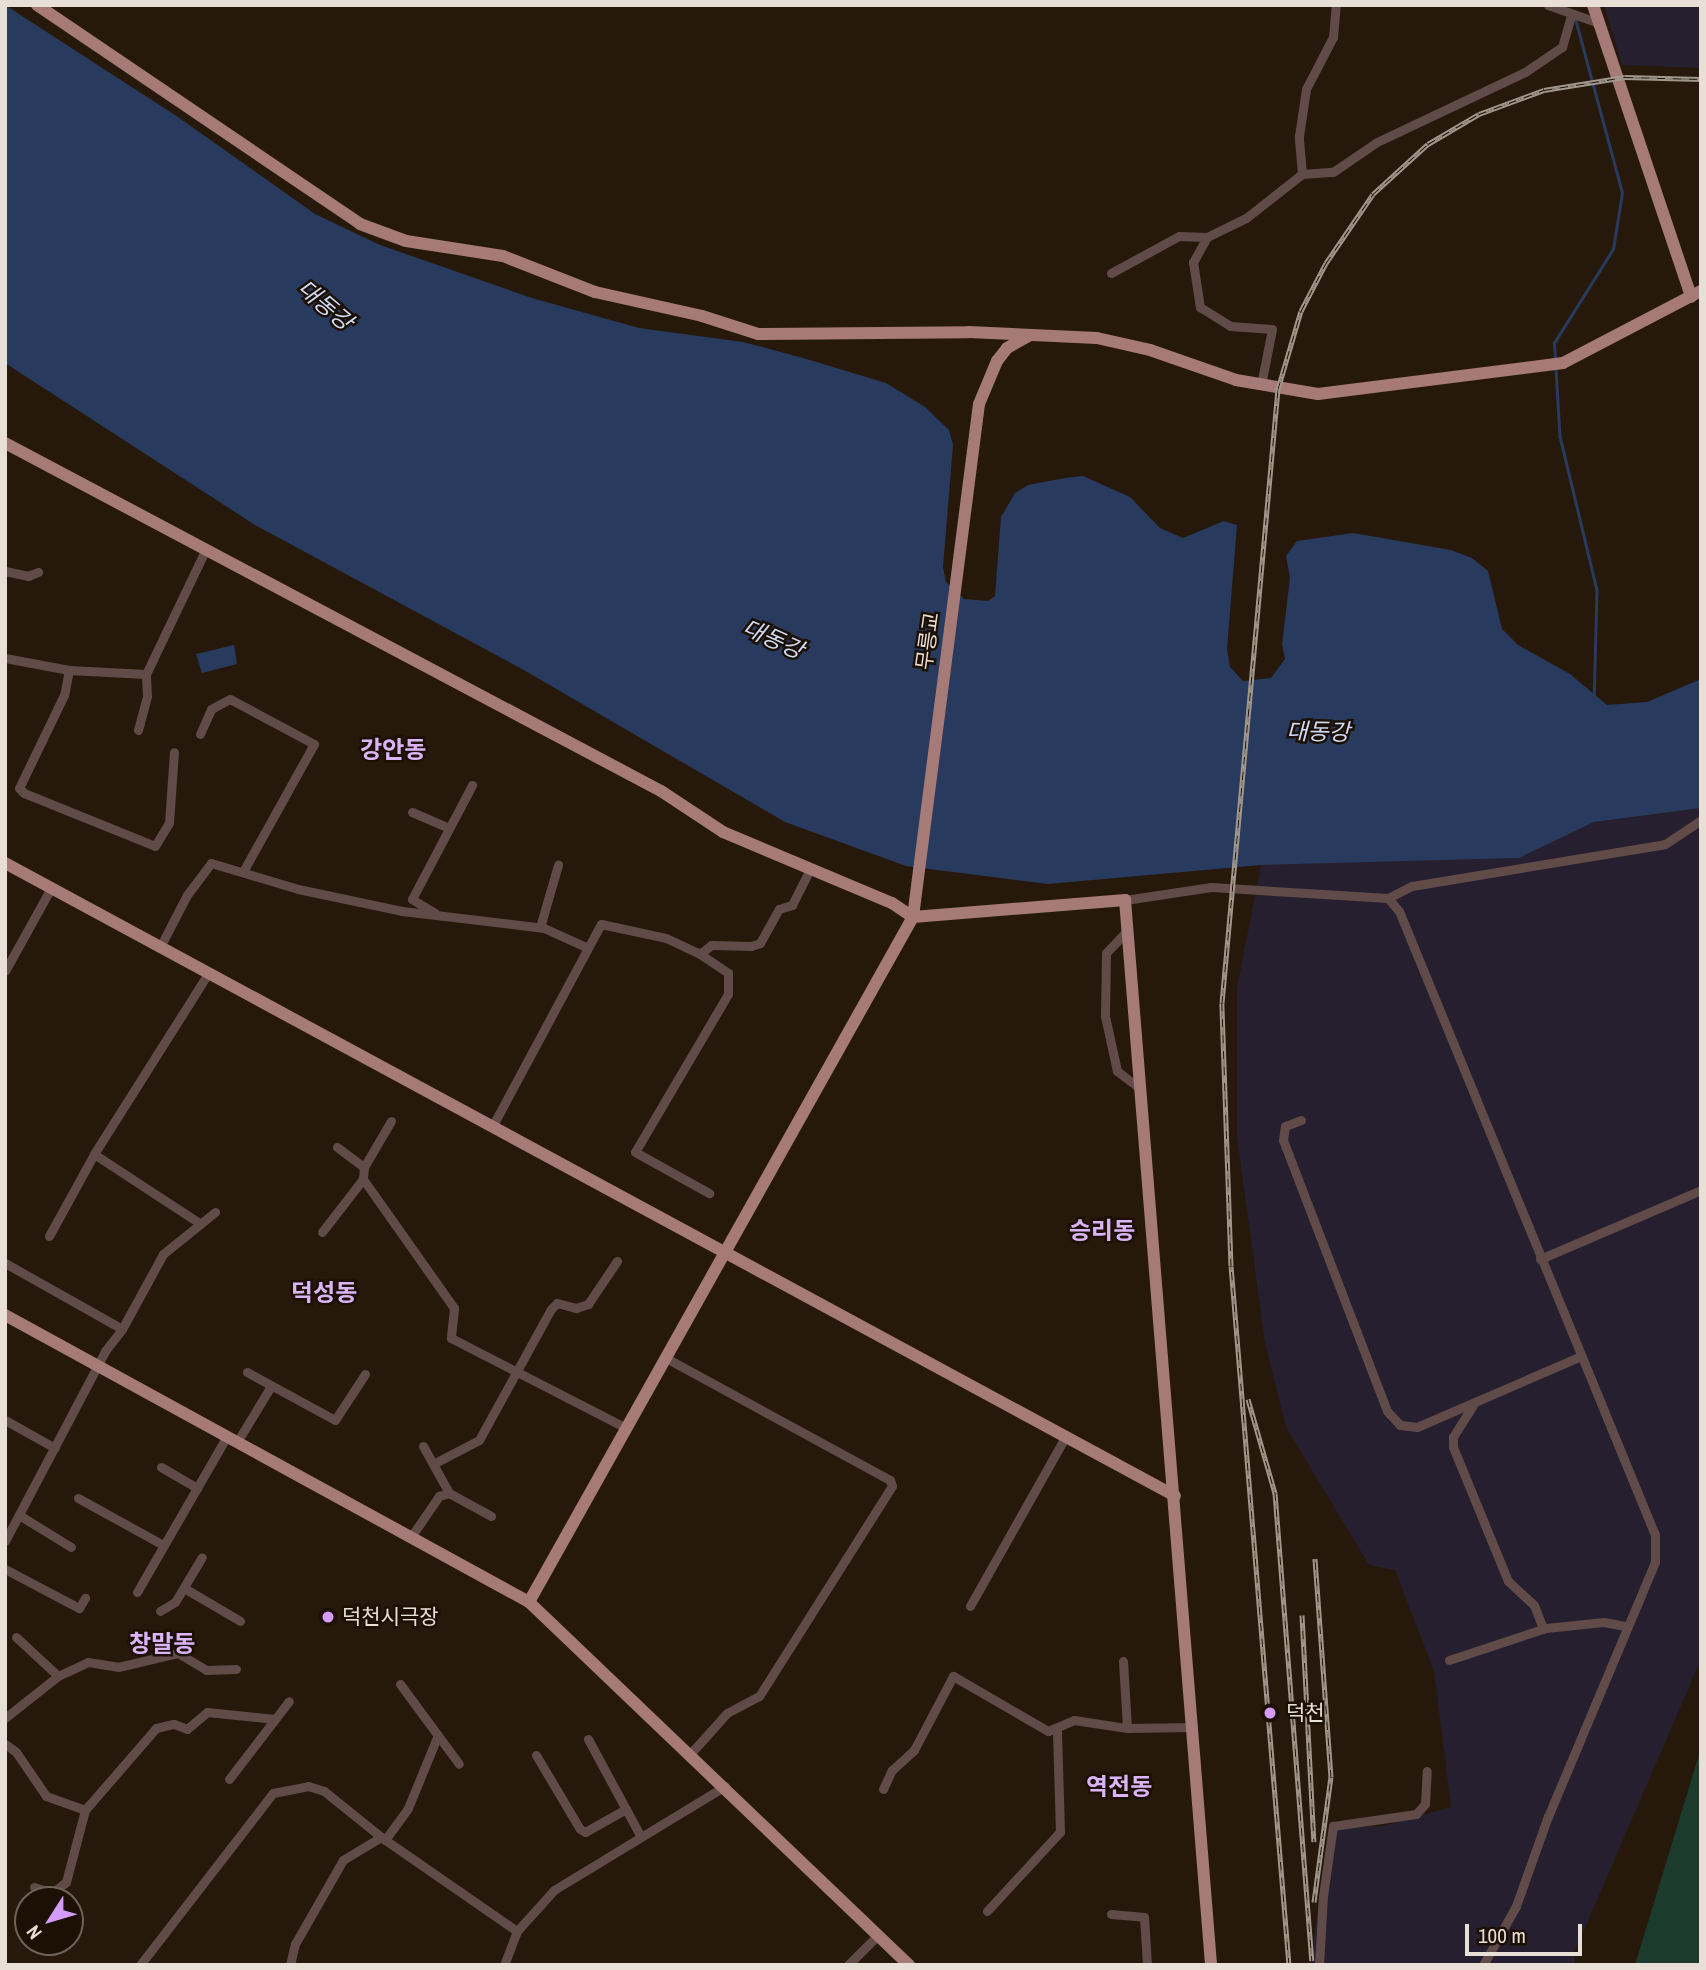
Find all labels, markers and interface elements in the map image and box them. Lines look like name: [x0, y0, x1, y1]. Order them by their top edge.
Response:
water label: 대동강: [292, 274, 358, 336]
street label: 무릉교: [911, 611, 945, 671]
water label: 대동강: [738, 613, 808, 665]
water label: 대동강: [1286, 718, 1350, 746]
district label: 강안동: [360, 736, 426, 764]
district label: 승리동: [1069, 1217, 1135, 1245]
district label: 덕성동: [291, 1279, 357, 1307]
place label: 덕천시극장: [342, 1604, 439, 1630]
marker: 덕천시극장: [320, 1609, 336, 1625]
district label: 창말동: [129, 1630, 195, 1658]
place label: 덕천: [1286, 1700, 1325, 1726]
marker: 덕천: [1260, 1703, 1280, 1723]
district label: 역전동: [1086, 1773, 1152, 1801]
north arrow: [14, 1886, 84, 1956]
scale bar: [1468, 1910, 1585, 1954]
text: N: [20, 1920, 48, 1945]
text: 100 m: [1478, 1921, 1526, 1950]

